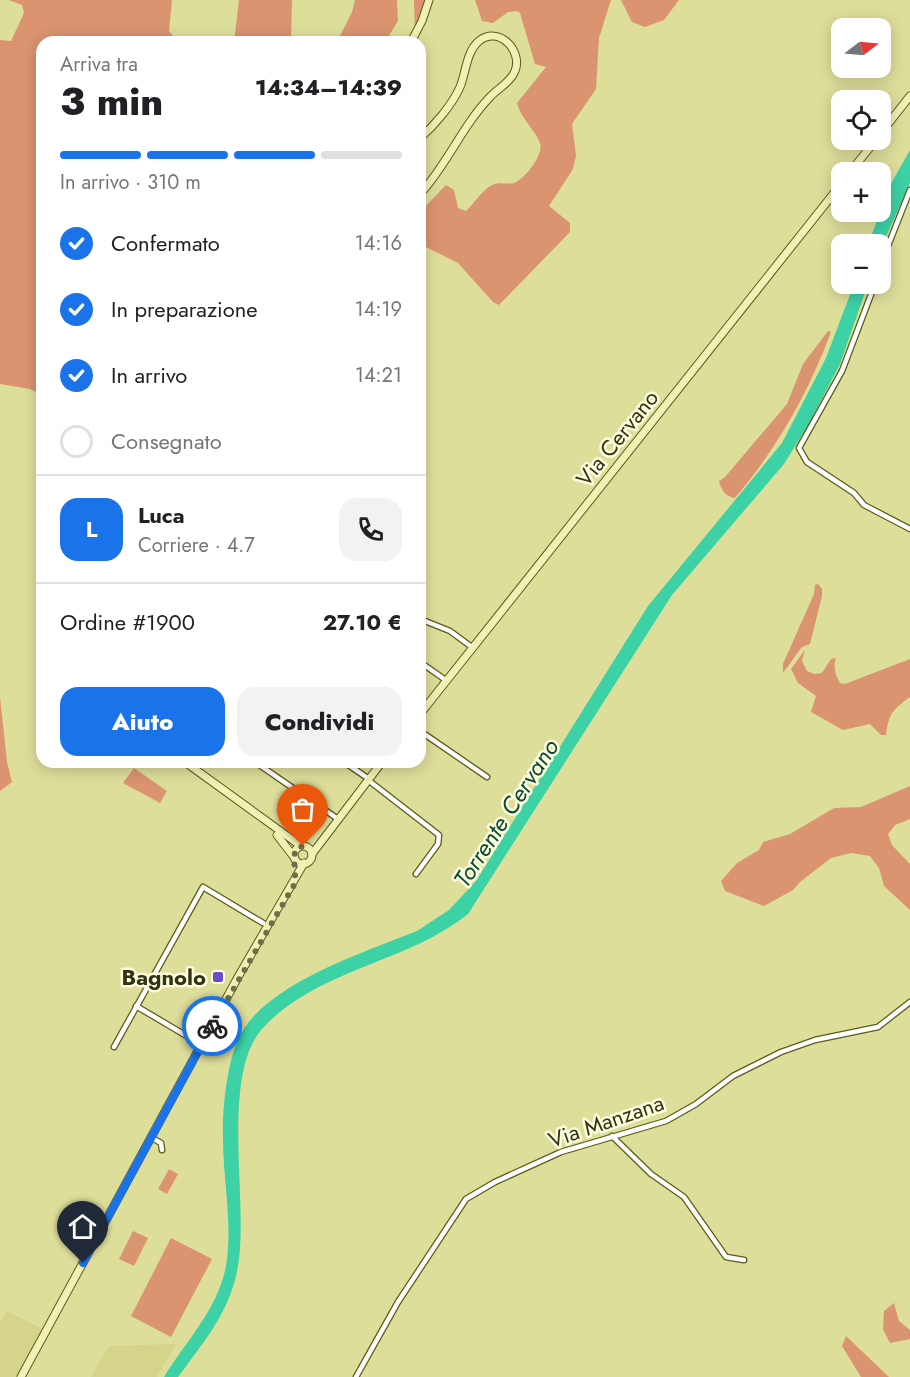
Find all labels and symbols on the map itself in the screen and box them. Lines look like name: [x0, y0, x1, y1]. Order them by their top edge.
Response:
north arrow: [831, 18, 891, 78]
street label: Via Cervano: [568, 383, 666, 493]
water label: Torrente Cervano: [445, 732, 567, 894]
pin: [277, 784, 328, 846]
place label: Bagnolo: [122, 961, 206, 993]
marker: Bagnolo: [211, 970, 225, 984]
courier: [182, 996, 242, 1056]
street label: Via Manzana: [544, 1086, 668, 1156]
pin: [57, 1201, 108, 1263]

